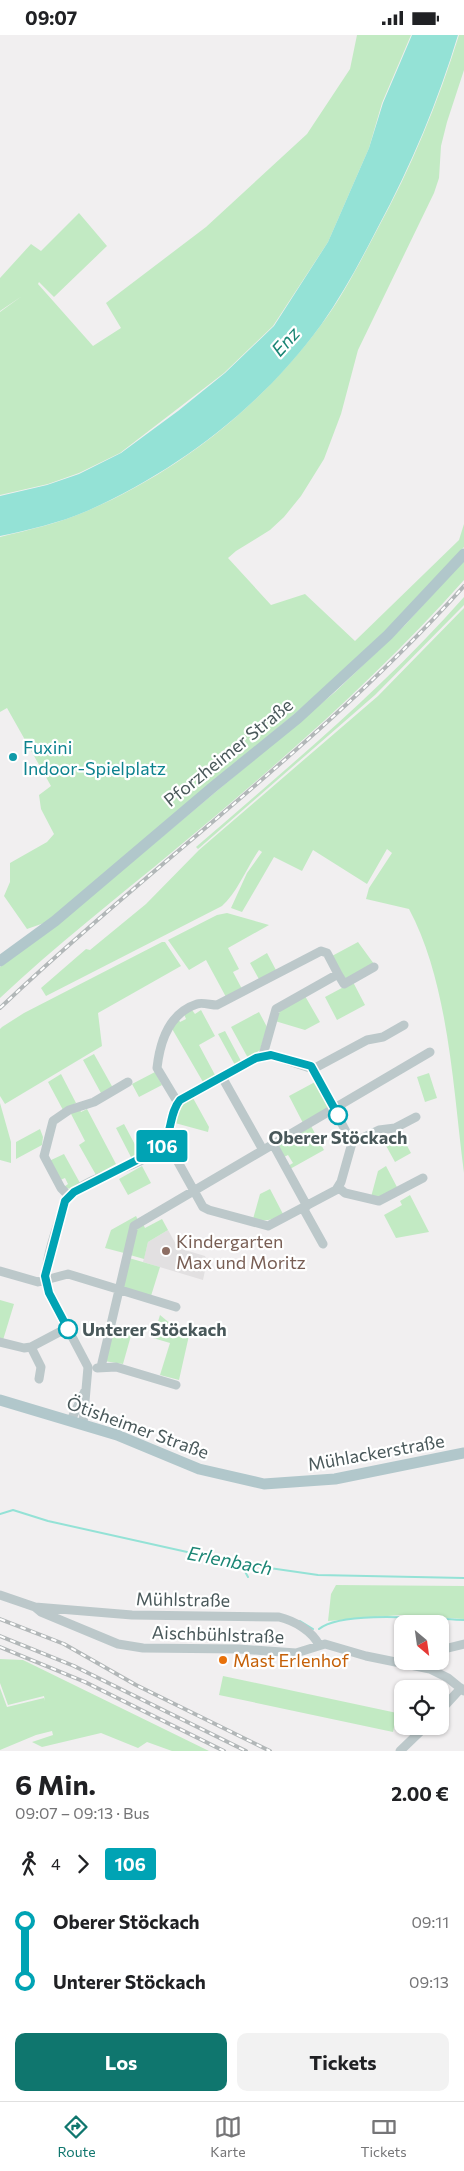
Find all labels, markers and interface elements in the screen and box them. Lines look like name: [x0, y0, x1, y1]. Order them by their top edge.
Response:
text: 09:07: [25, 6, 77, 29]
water label: Enz: [266, 321, 304, 360]
street label: Pforzheimer Straße: [159, 693, 297, 811]
place label: Fuxini Indoor-Spielplatz: [23, 736, 166, 779]
marker: Fuxini Indoor-Spielplatz: [7, 751, 19, 763]
marker: Oberer Stöckach: [328, 1105, 348, 1125]
place label: Oberer Stöckach: [269, 1126, 407, 1148]
line badge: 106: [133, 1130, 191, 1162]
text: 106: [146, 1135, 178, 1157]
place label: Kindergarten Max und Moritz: [176, 1230, 306, 1273]
marker: Kindergarten Max und Moritz: [160, 1245, 172, 1257]
place label: Unterer Stöckach: [82, 1318, 227, 1340]
marker: Unterer Stöckach: [58, 1319, 78, 1339]
street label: Ötisheimer Straße: [64, 1391, 212, 1463]
street label: Mühlackerstraße: [306, 1429, 446, 1475]
water label: Erlenbach: [186, 1541, 275, 1580]
street label: Mühlstraße: [136, 1587, 230, 1611]
north arrow: [394, 1615, 449, 1670]
map controls: [394, 1615, 449, 1735]
street label: Aischbühlstraße: [151, 1621, 285, 1647]
place label: Mast Erlenhof: [233, 1649, 350, 1671]
marker: Mast Erlenhof: [217, 1654, 229, 1666]
button: locate: [394, 1680, 449, 1735]
text: 6 Min.: [15, 1767, 96, 1801]
text: 2.00 €: [391, 1782, 449, 1805]
text: 09:07 – 09:13 · Bus: [15, 1803, 150, 1822]
icon: walk: [15, 1850, 43, 1878]
icon: forward: [69, 1850, 97, 1878]
text: 106: [115, 1853, 146, 1875]
text: 4: [51, 1854, 61, 1873]
text: Oberer Stöckach: [53, 1910, 200, 1933]
text: 09:11: [411, 1912, 449, 1931]
text: Unterer Stöckach: [53, 1970, 206, 1993]
text: 09:13: [409, 1972, 449, 1991]
button: Los: [15, 2033, 227, 2091]
button: Tickets: [237, 2033, 449, 2091]
tab: Route: [57, 2113, 96, 2160]
tab: Karte: [210, 2113, 246, 2160]
tab: Tickets: [360, 2113, 407, 2160]

